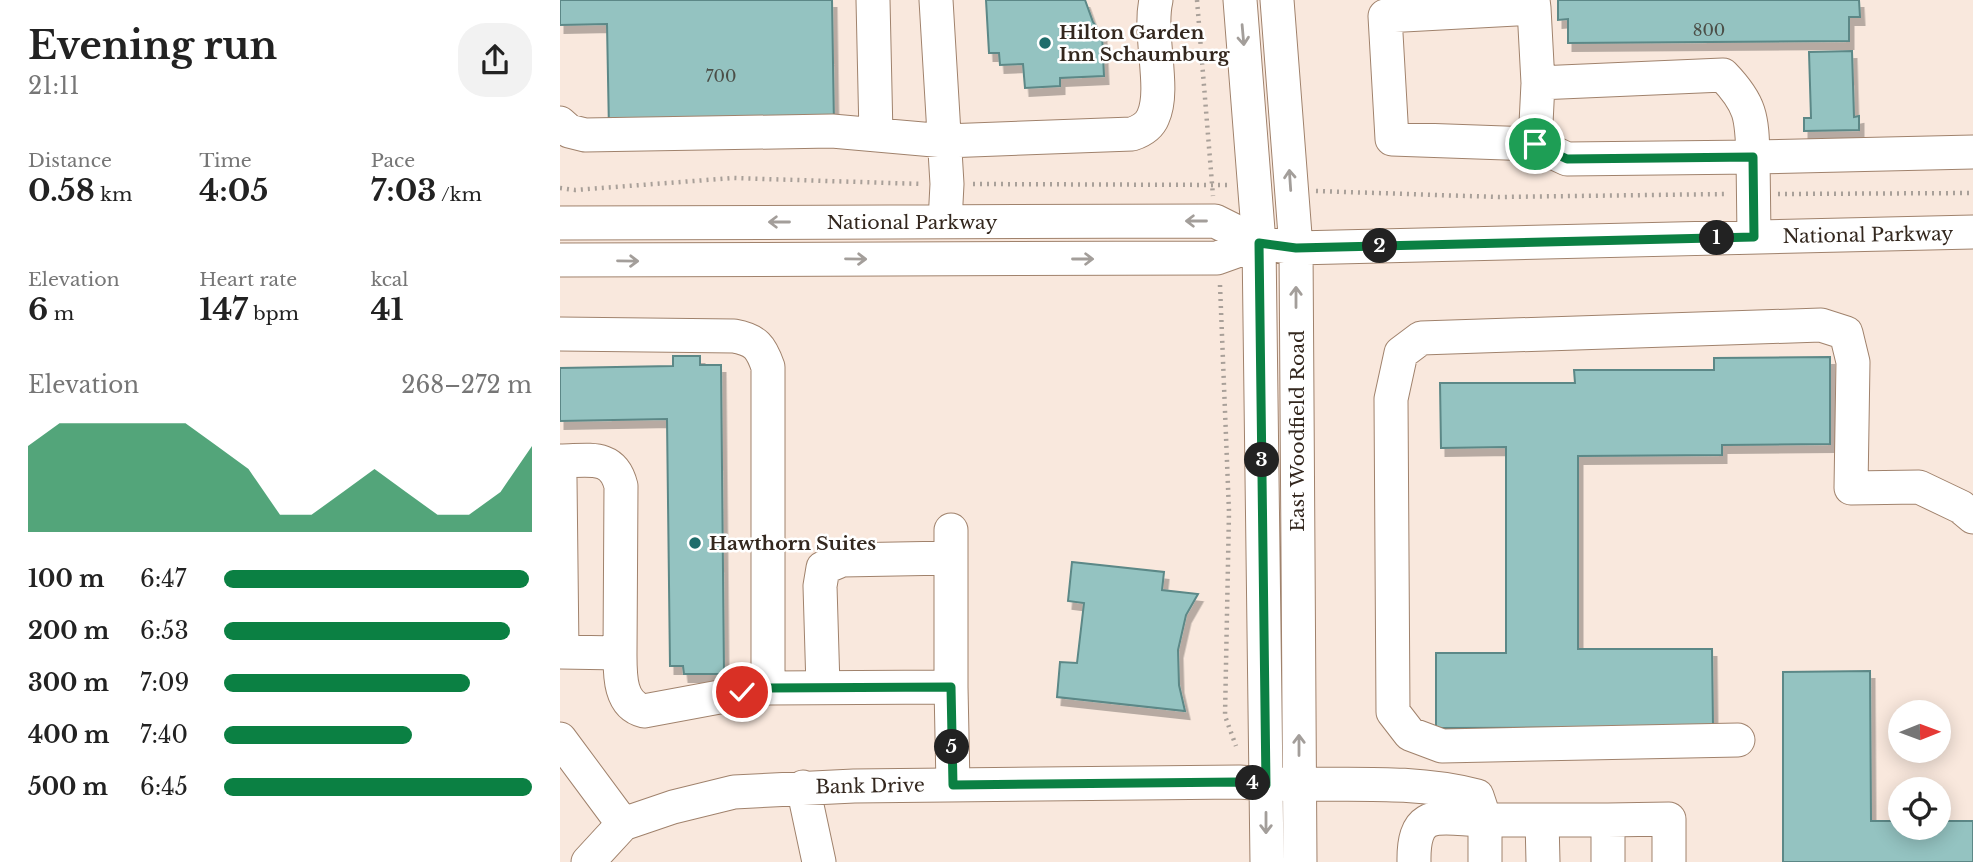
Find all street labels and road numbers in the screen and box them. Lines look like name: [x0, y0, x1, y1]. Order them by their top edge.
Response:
street label: National Parkway: [827, 211, 997, 234]
street label: National Parkway: [1782, 222, 1954, 248]
street label: East Woodfield Road: [1286, 330, 1309, 532]
street label: Bank Drive: [815, 774, 925, 798]

